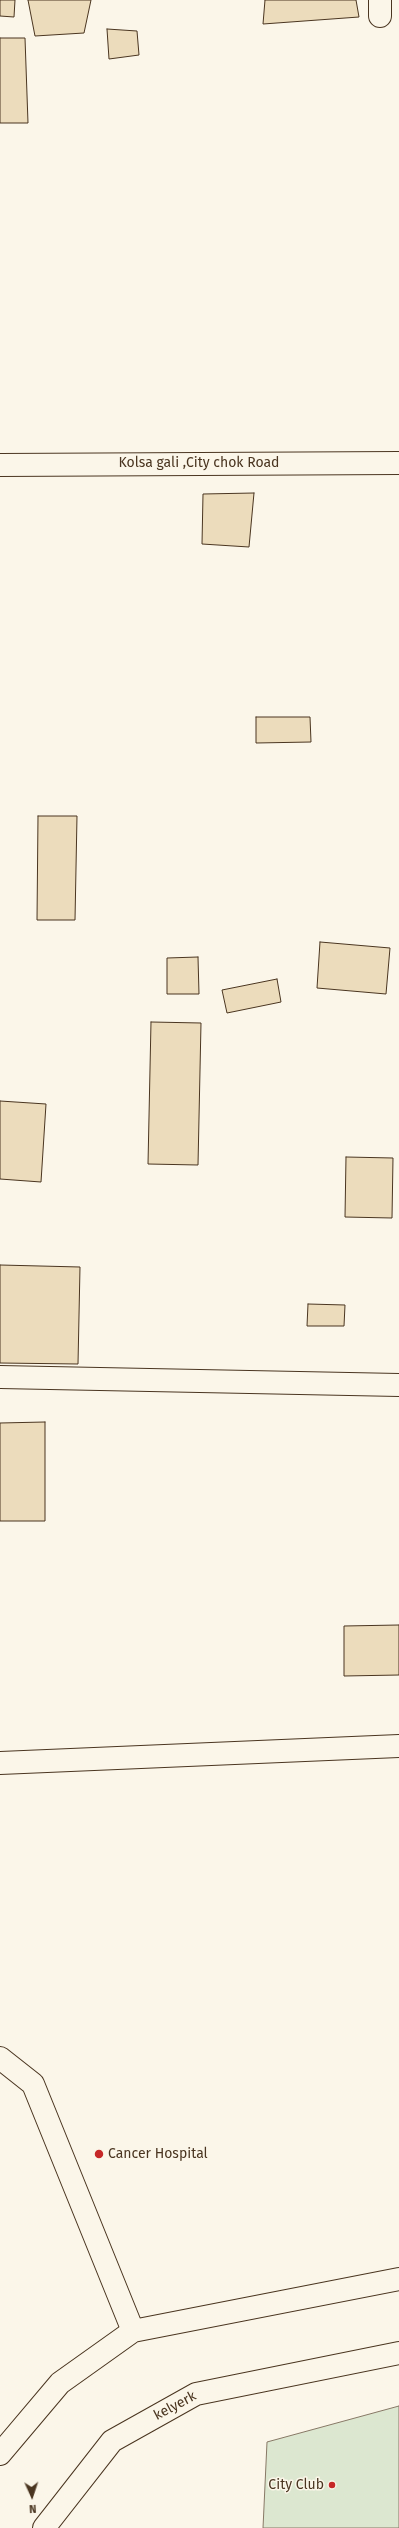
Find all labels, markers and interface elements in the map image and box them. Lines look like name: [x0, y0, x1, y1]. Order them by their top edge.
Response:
street label: Kolsa gali ,City chok Road: [119, 455, 279, 471]
place label: Cancer Hospital: [108, 2146, 208, 2162]
marker: Cancer Hospital: [93, 2148, 105, 2160]
street label: kelyerk: [151, 2388, 199, 2424]
north arrow: [12, 2476, 52, 2516]
place label: City Club: [268, 2477, 324, 2493]
marker: City Club: [327, 2480, 337, 2490]
text: N: [29, 2502, 37, 2515]

